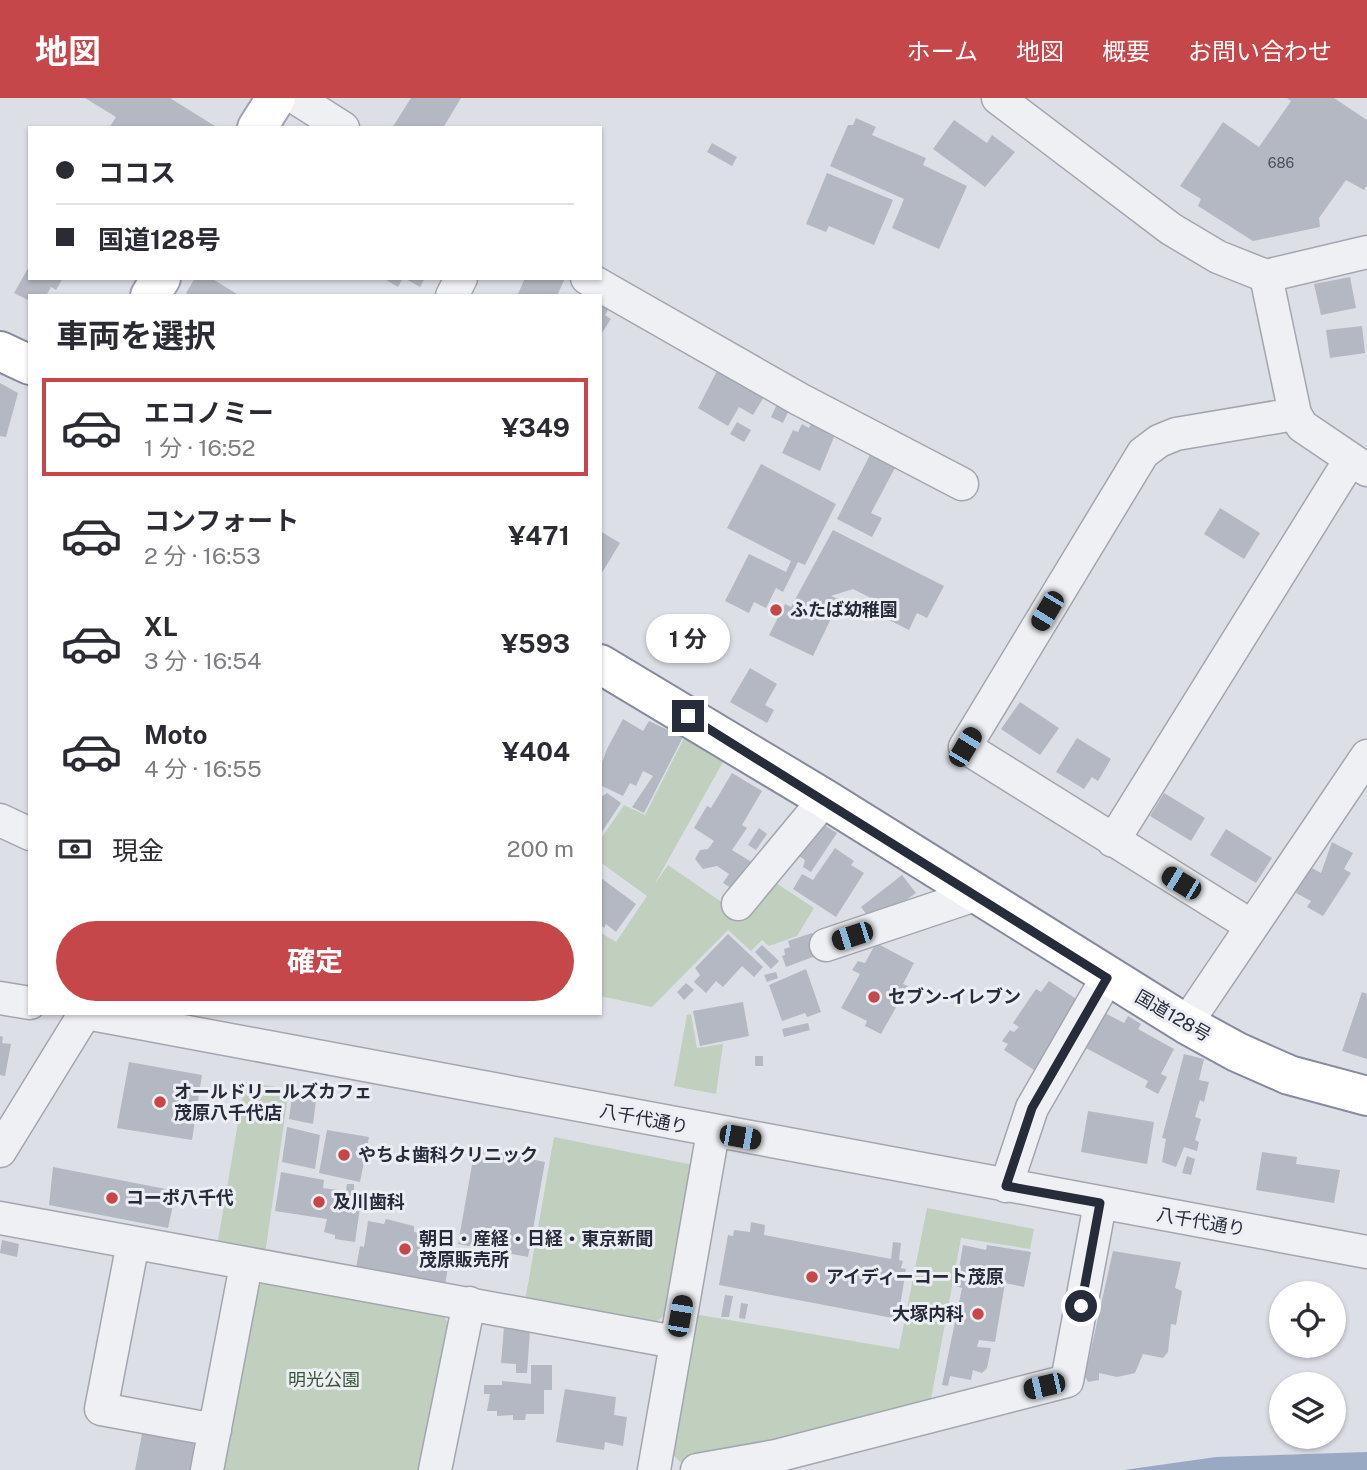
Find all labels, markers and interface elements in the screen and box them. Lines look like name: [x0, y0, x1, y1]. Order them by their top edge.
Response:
text: 地図: [35, 32, 101, 70]
text: ホーム: [907, 37, 978, 65]
text: 地図: [1016, 37, 1064, 65]
text: 概要: [1102, 37, 1150, 65]
text: お問い合わせ: [1188, 37, 1332, 65]
house number: 686: [1268, 155, 1294, 171]
text: ココス: [98, 157, 176, 188]
text: 国道128号: [98, 224, 221, 255]
text: 車両を選択: [56, 317, 216, 354]
icon: car: [60, 396, 123, 459]
text: エコノミー: [144, 397, 274, 428]
text: ¥349: [501, 412, 570, 443]
text: 1 分 · 16:52: [144, 434, 256, 461]
icon: car: [60, 504, 123, 567]
text: コンフォート: [144, 505, 299, 536]
text: ¥471: [508, 520, 570, 551]
text: 2 分 · 16:53: [144, 542, 261, 569]
car: [1028, 588, 1067, 634]
place label: ふたば幼稚園: [790, 599, 898, 620]
marker: ふたば幼稚園: [768, 602, 784, 618]
text: XL: [144, 611, 178, 642]
icon: car: [60, 612, 123, 675]
callout: 1 分: [646, 614, 730, 664]
text: 1 分: [669, 625, 707, 652]
text: ¥593: [501, 628, 570, 659]
text: 3 分 · 16:54: [144, 647, 261, 674]
route end: [672, 700, 704, 732]
text: Moto: [144, 719, 207, 750]
icon: car: [60, 720, 123, 783]
car: [946, 724, 985, 770]
text: ¥404: [502, 736, 570, 767]
text: 4 分 · 16:55: [144, 755, 262, 782]
icon: cash: [56, 830, 94, 868]
text: 現金: [112, 835, 164, 866]
text: 200 m: [507, 835, 574, 862]
car: [1158, 863, 1205, 903]
car: [829, 920, 876, 952]
button: 確定: [56, 921, 574, 1001]
place label: セブン-イレブン: [888, 986, 1021, 1007]
street label: 国道128号: [1132, 986, 1215, 1046]
marker: セブン-イレブン: [866, 989, 882, 1005]
place label: オールドリールズカフェ 茂原八千代店: [174, 1081, 372, 1123]
marker: オールドリールズカフェ 茂原八千代店: [152, 1094, 168, 1110]
street label: 八千代通り: [598, 1100, 690, 1137]
car: [718, 1123, 763, 1151]
place label: やちよ歯科クリニック: [358, 1144, 538, 1165]
marker: やちよ歯科クリニック: [336, 1147, 352, 1163]
place label: コーポ八千代: [126, 1187, 234, 1208]
marker: コーポ八千代: [104, 1190, 120, 1206]
place label: 及川歯科: [333, 1191, 405, 1212]
marker: 及川歯科: [311, 1194, 327, 1210]
street label: 八千代通り: [1155, 1203, 1247, 1240]
place label: 朝日・産経・日経・東京新聞 茂原販売所: [419, 1228, 653, 1270]
marker: 朝日・産経・日経・東京新聞 茂原販売所: [397, 1241, 413, 1257]
place label: アイディーコート茂原: [826, 1266, 1004, 1287]
marker: アイディーコート茂原: [804, 1269, 820, 1285]
map controls: [1269, 1281, 1346, 1449]
button: locate: [1269, 1281, 1346, 1358]
route start: [1065, 1290, 1097, 1322]
car: [667, 1293, 694, 1339]
place label: 大塚内科: [892, 1303, 964, 1324]
marker: 大塚内科: [970, 1306, 986, 1322]
park label: 明光公園: [288, 1369, 360, 1390]
car: [1022, 1371, 1067, 1401]
button: layers: [1269, 1372, 1346, 1449]

